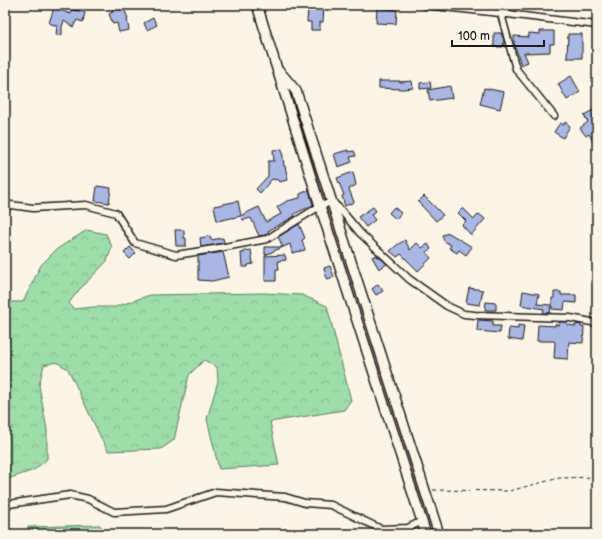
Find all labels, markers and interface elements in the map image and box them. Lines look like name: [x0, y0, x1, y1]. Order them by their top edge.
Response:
scale bar: [452, 22, 544, 48]
text: 100 m: [458, 29, 490, 44]

